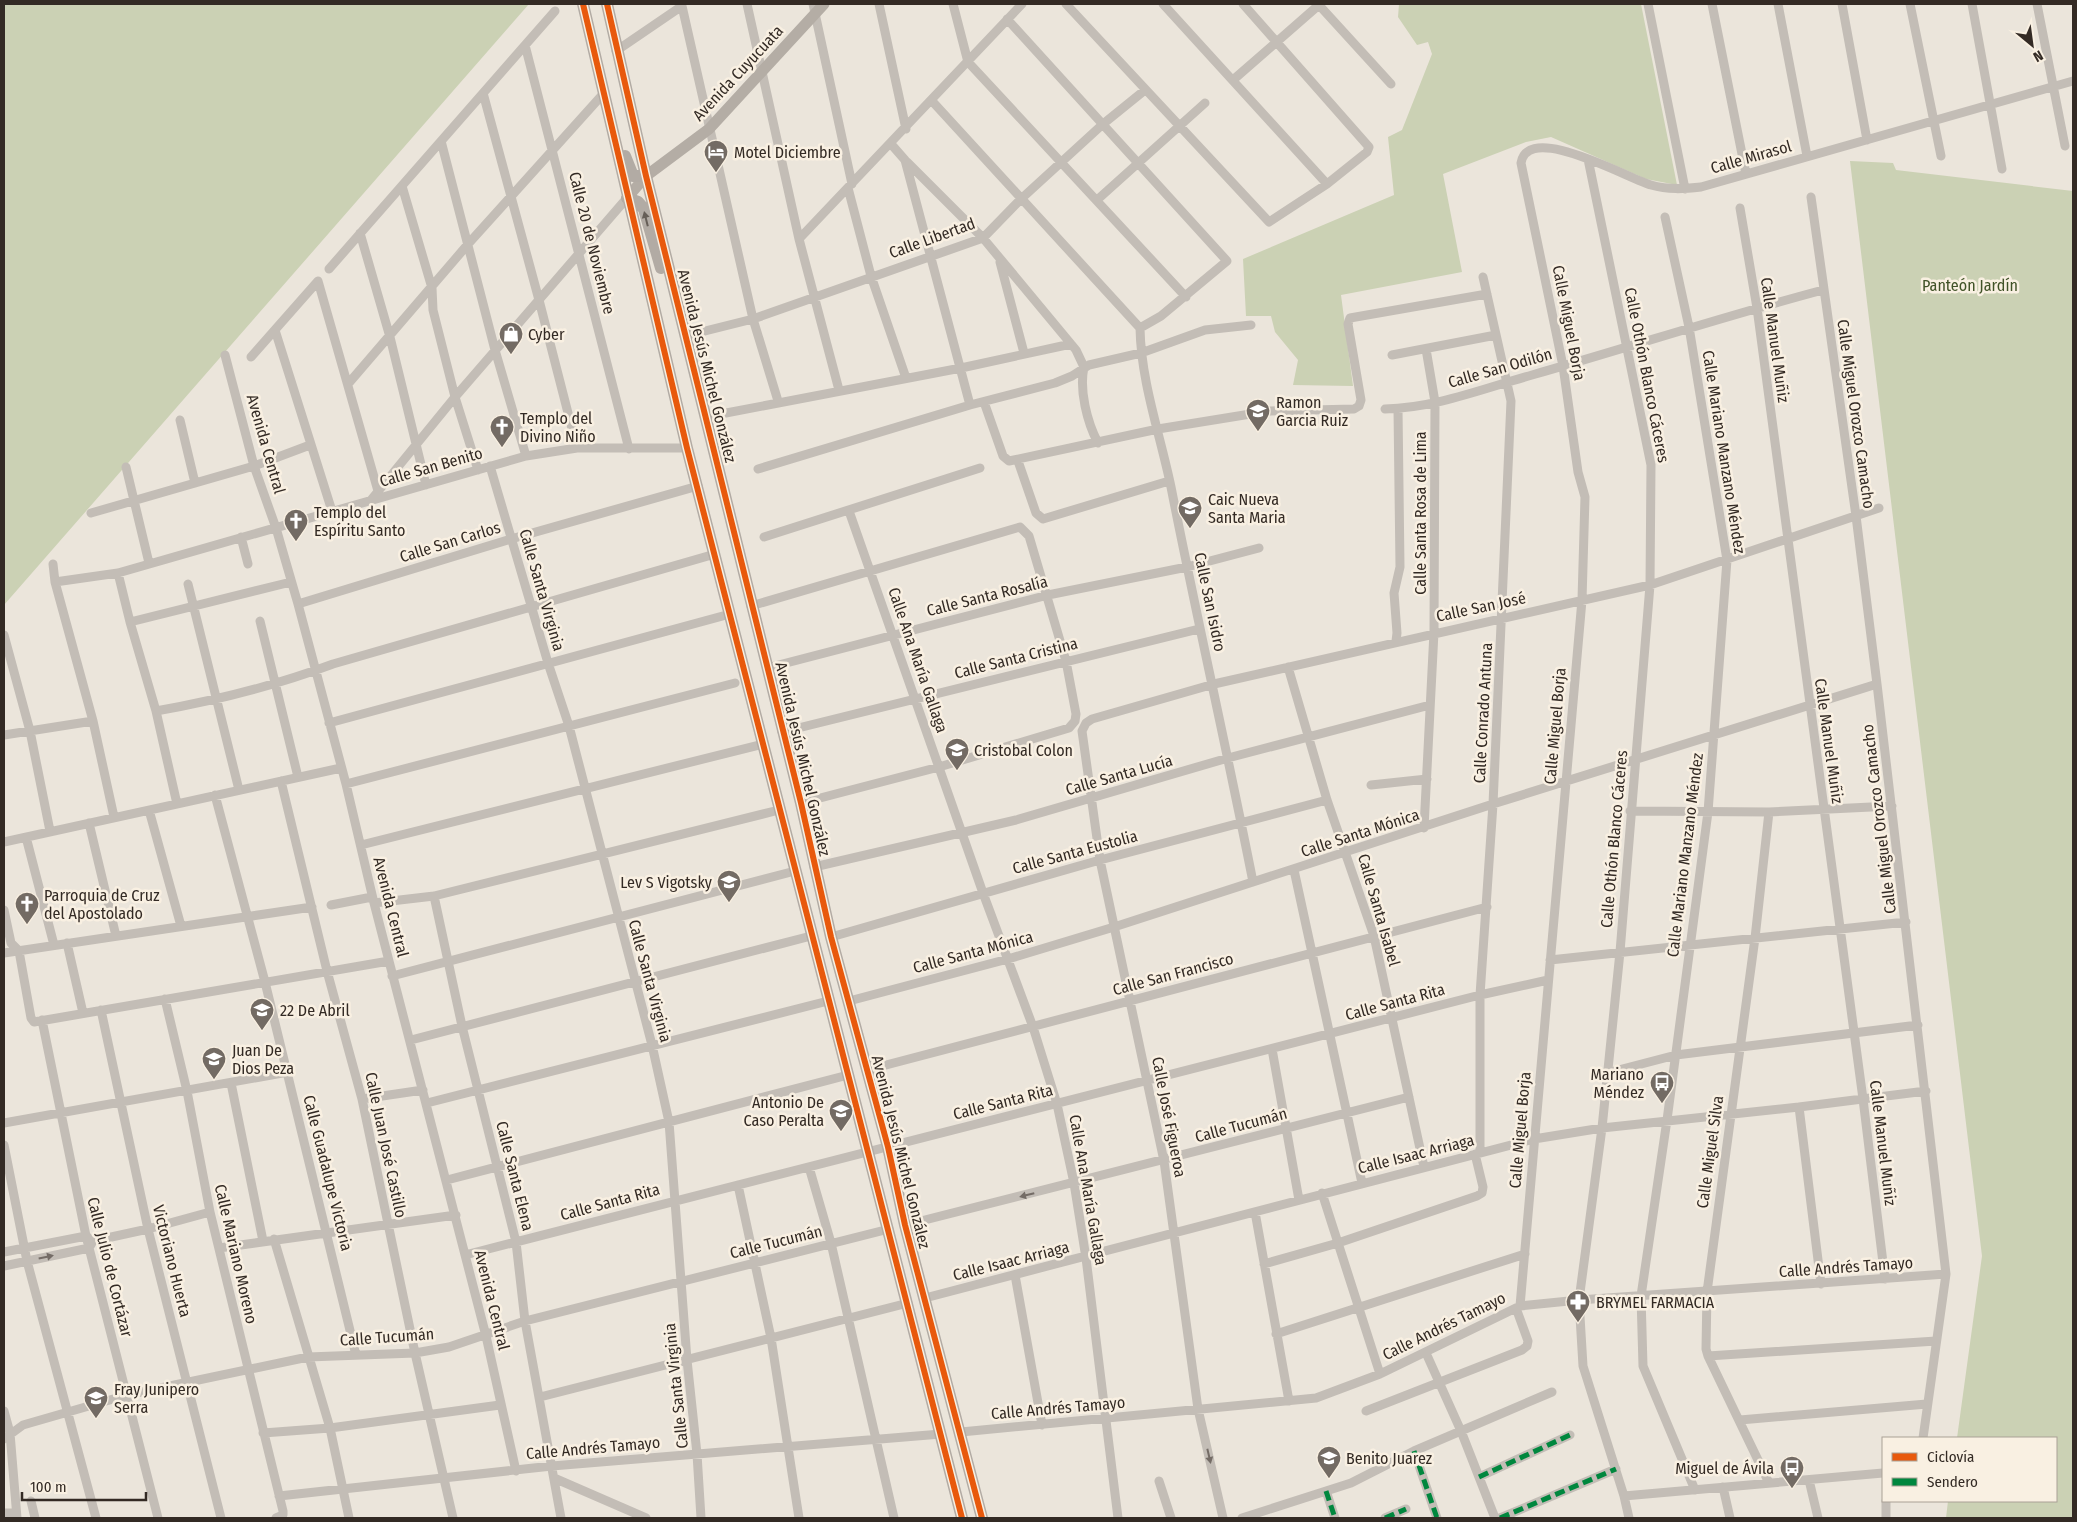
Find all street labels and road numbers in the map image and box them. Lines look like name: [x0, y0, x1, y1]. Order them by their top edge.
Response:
street label: Avenida Cuyucuata: [689, 21, 787, 125]
street label: Calle Mirasol: [1708, 136, 1794, 178]
street label: Calle 20 de Noviembre: [565, 170, 619, 316]
street label: Calle Libertad: [886, 214, 978, 262]
street label: Calle Miguel Borja: [1548, 264, 1590, 382]
street label: Avenida Jesús Michel González: [674, 267, 740, 465]
street label: Calle Manuel Muñiz: [1757, 276, 1793, 404]
street label: Calle Othón Blanco Cáceres: [1621, 286, 1673, 464]
street label: Calle Miguel Orozco Camacho: [1833, 318, 1879, 510]
street label: Calle San Odilón: [1446, 344, 1554, 392]
street label: Calle Mariano Manzano Méndez: [1699, 349, 1749, 555]
street label: Avenida Central: [243, 392, 289, 496]
street label: Calle Santa Rosa de Lima: [1411, 431, 1430, 595]
street label: Calle San Benito: [377, 443, 485, 491]
street label: Calle San Carlos: [397, 518, 503, 566]
street label: Calle Santa Virginia: [516, 527, 569, 653]
street label: Calle San Isidro: [1190, 551, 1230, 653]
street label: Calle Santa Rosalía: [925, 572, 1050, 620]
street label: Calle Ana María Gallaga: [884, 585, 952, 735]
street label: Calle San José: [1434, 588, 1528, 626]
street label: Calle Santa Cristina: [952, 633, 1080, 683]
street label: Calle Conrado Antuna: [1470, 642, 1496, 784]
street label: Avenida Jesús Michel González: [771, 660, 835, 858]
street label: Calle Miguel Borja: [1540, 667, 1570, 785]
street label: Calle Manuel Muñiz: [1811, 677, 1847, 805]
street label: Calle Miguel Orozco Camacho: [1858, 723, 1900, 915]
street label: Calle Othón Blanco Cáceres: [1597, 749, 1631, 929]
street label: Calle Santa Lucía: [1063, 751, 1175, 799]
street label: Calle Mariano Manzano Méndez: [1663, 752, 1707, 958]
street label: Calle Santa Mónica: [1298, 805, 1422, 861]
street label: Calle Santa Eustolia: [1010, 826, 1140, 878]
street label: Calle Santa Isabel: [1354, 852, 1404, 968]
street label: Avenida Central: [369, 855, 413, 959]
street label: Calle Santa Virginia: [625, 918, 676, 1044]
street label: Calle Santa Mónica: [911, 927, 1035, 977]
street label: Calle San Francisco: [1111, 949, 1235, 999]
street label: Calle Santa Rita: [1343, 980, 1447, 1024]
street label: Avenida Jesús Michel González: [868, 1053, 934, 1251]
street label: Calle José Figueroa: [1148, 1055, 1190, 1179]
street label: Calle Juan José Castillo: [361, 1070, 411, 1220]
street label: Calle Miguel Borja: [1505, 1071, 1535, 1189]
street label: Calle Manuel Muñiz: [1866, 1079, 1900, 1207]
street label: Calle Santa Rita: [951, 1080, 1055, 1124]
street label: Calle Guadalupe Victoria: [299, 1093, 357, 1253]
street label: Calle Miguel Silva: [1693, 1094, 1727, 1210]
street label: Calle Tucumán: [1193, 1104, 1289, 1146]
street label: Calle Ana María Gallaga: [1065, 1113, 1111, 1267]
street label: Calle Santa Elena: [492, 1119, 538, 1233]
street label: Calle Isaac Arriaga: [1356, 1130, 1476, 1178]
street label: Calle Santa Rita: [558, 1180, 662, 1224]
street label: Calle Mariano Moreno: [211, 1182, 261, 1326]
street label: Calle Julio de Cortázar: [83, 1195, 137, 1339]
street label: Victoriano Huerta: [149, 1203, 195, 1319]
street label: Calle Tucumán: [728, 1221, 824, 1263]
street label: Calle Isaac Arriaga: [951, 1237, 1071, 1285]
street label: Avenida Central: [470, 1248, 514, 1352]
street label: Calle Andrés Tamayo: [1778, 1253, 1914, 1281]
street label: Calle Andrés Tamayo: [1379, 1288, 1509, 1364]
street label: Calle Santa Virginia: [660, 1322, 692, 1450]
street label: Calle Tucumán: [339, 1324, 435, 1350]
street label: Calle Andrés Tamayo: [990, 1393, 1126, 1423]
street label: Calle Andrés Tamayo: [525, 1433, 661, 1463]

